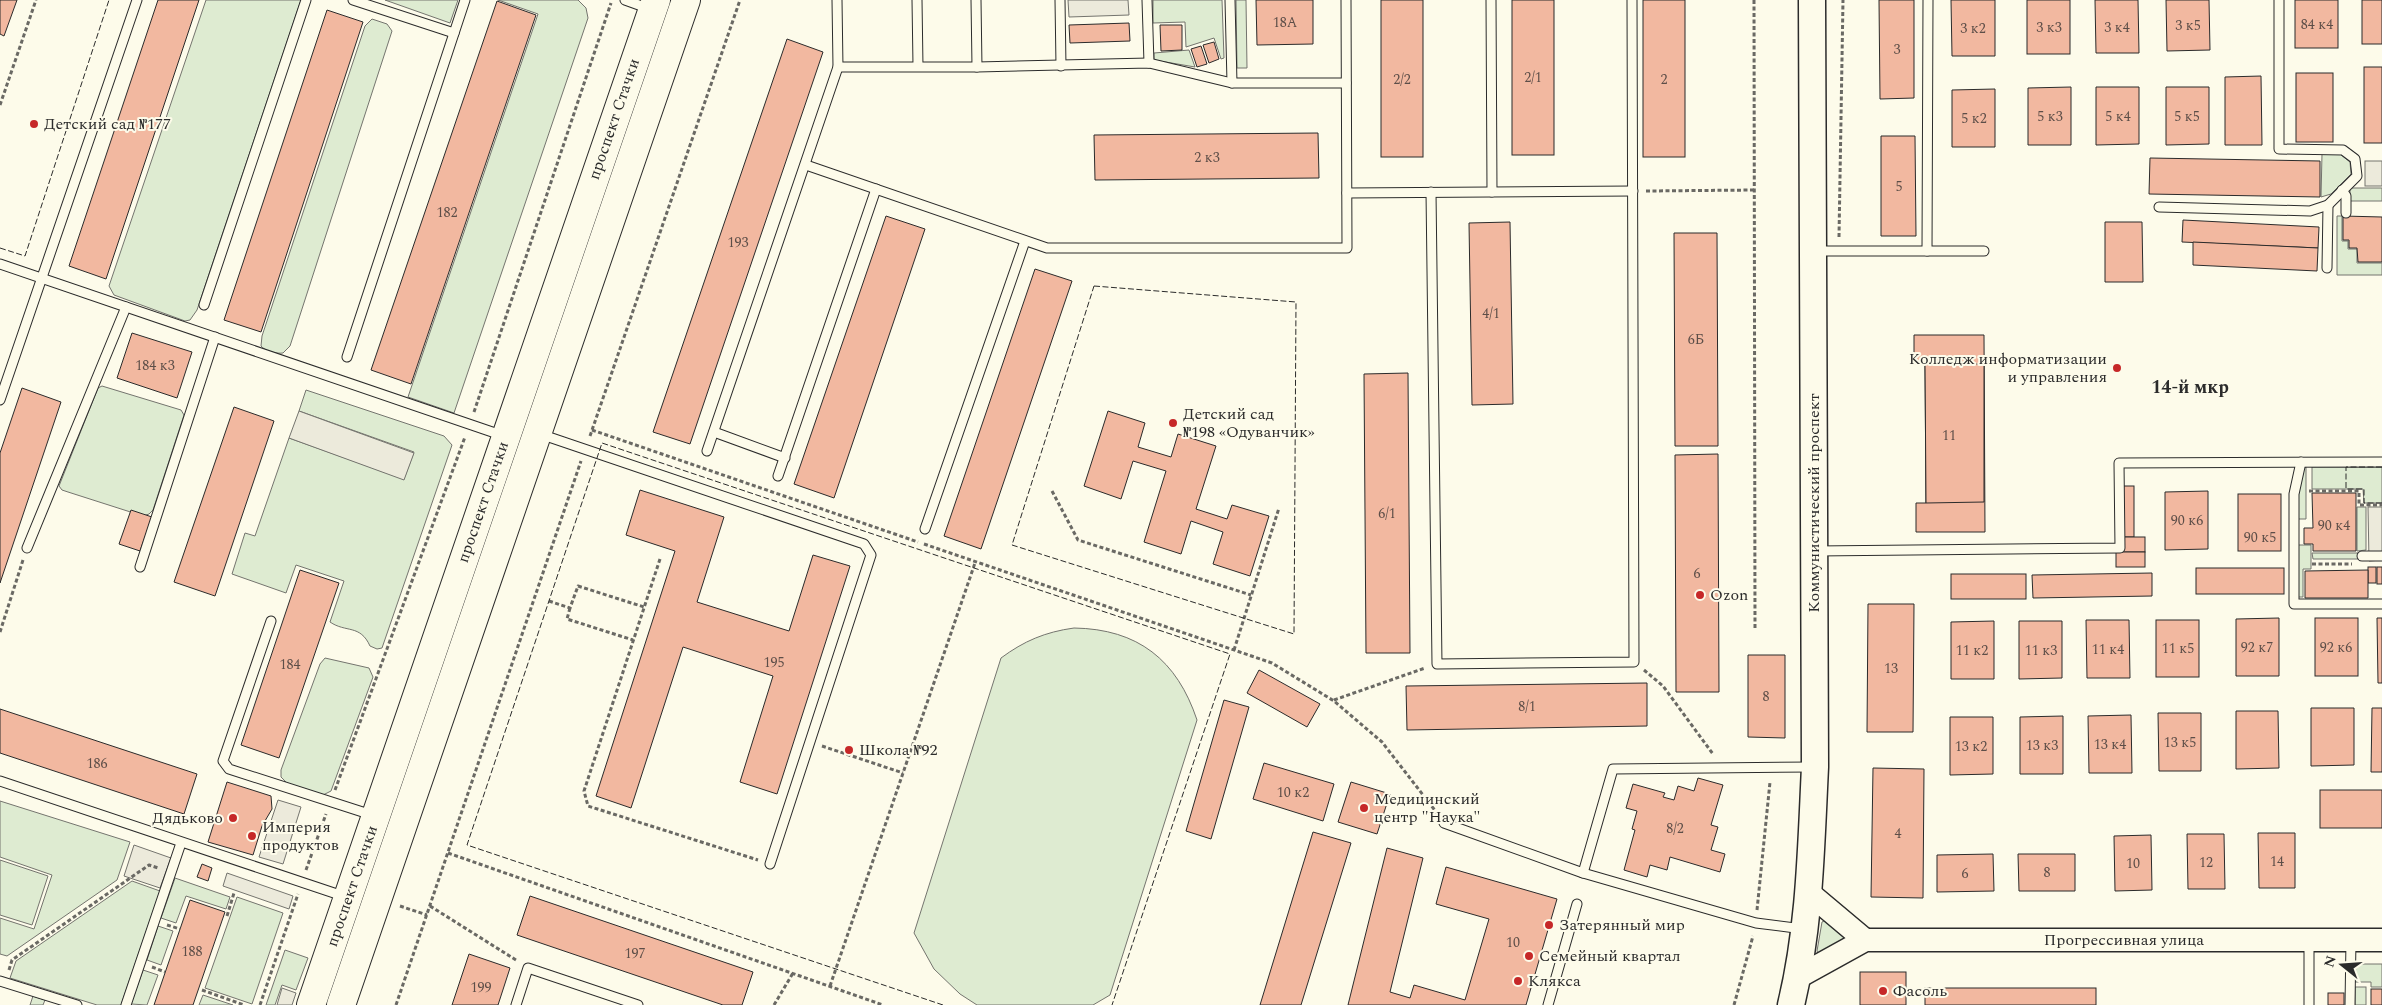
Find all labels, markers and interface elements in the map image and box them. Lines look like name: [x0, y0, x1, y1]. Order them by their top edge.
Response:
house number: 18А: [1273, 12, 1298, 33]
house number: 84 к4: [2301, 14, 2333, 35]
house number: 3 к5: [2175, 15, 2201, 36]
house number: 3 к3: [2036, 17, 2062, 38]
house number: 3 к4: [2104, 17, 2130, 38]
house number: 3 к2: [1960, 18, 1986, 39]
house number: 3: [1894, 39, 1901, 60]
street label: проспект Стачки: [582, 55, 646, 183]
house number: 2/1: [1524, 67, 1542, 88]
house number: 2/2: [1393, 69, 1411, 90]
house number: 2: [1661, 69, 1668, 90]
house number: 5 к3: [2037, 106, 2063, 127]
house number: 5 к4: [2105, 106, 2131, 127]
house number: 5 к5: [2174, 106, 2200, 127]
house number: 5 к2: [1961, 108, 1987, 129]
place label: Детский сад №177: [44, 112, 171, 136]
marker: Детский сад №177: [28, 118, 40, 130]
house number: 2 к3: [1194, 147, 1220, 168]
house number: 5: [1896, 176, 1903, 197]
house number: 182: [437, 202, 458, 223]
house number: 193: [728, 232, 749, 253]
house number: 4/1: [1482, 303, 1500, 324]
house number: 6Б: [1688, 329, 1704, 350]
place label: Колледж информатизации и управления: [1909, 347, 2107, 389]
house number: 184 к3: [135, 355, 175, 376]
marker: Колледж информатизации и управления: [2111, 362, 2123, 374]
district label: 14-й мкр: [2151, 374, 2229, 401]
street label: Коммунистический проспект: [1802, 393, 1826, 613]
place label: Детский сад №198 «Одуванчик»: [1183, 402, 1315, 444]
marker: Детский сад №198 «Одуванчик»: [1167, 417, 1179, 429]
house number: 11: [1942, 425, 1956, 446]
street label: проспект Стачки: [451, 438, 515, 566]
house number: 6/1: [1378, 503, 1396, 524]
house number: 90 к6: [2171, 510, 2203, 531]
house number: 90 к4: [2318, 515, 2350, 536]
house number: 90 к5: [2244, 527, 2276, 548]
house number: 6: [1694, 563, 1701, 584]
place label: Ozon: [1710, 583, 1748, 607]
marker: Ozon: [1694, 589, 1706, 601]
house number: 92 к7: [2241, 637, 2273, 658]
house number: 92 к6: [2320, 637, 2352, 658]
house number: 11 к5: [2162, 638, 2194, 659]
house number: 11 к4: [2092, 639, 2124, 660]
house number: 11 к2: [1956, 640, 1988, 661]
house number: 11 к3: [2025, 640, 2057, 661]
house number: 195: [764, 652, 785, 673]
house number: 184: [280, 654, 301, 675]
house number: 13: [1884, 658, 1898, 679]
house number: 8: [1763, 686, 1770, 707]
house number: 8/1: [1518, 696, 1536, 717]
house number: 13 к5: [2164, 732, 2196, 753]
house number: 13 к4: [2094, 734, 2126, 755]
house number: 13 к3: [2026, 735, 2058, 756]
house number: 13 к2: [1955, 736, 1987, 757]
place label: Школа №92: [859, 738, 938, 762]
marker: Школа №92: [843, 744, 855, 756]
house number: 186: [87, 753, 108, 774]
house number: 10 к2: [1277, 782, 1309, 803]
place label: Медицинский центр "Наука": [1374, 787, 1480, 829]
marker: Медицинский центр "Наука": [1358, 802, 1370, 814]
place label: Дядьково: [152, 806, 223, 830]
marker: Дядьково: [227, 812, 239, 824]
place label: Империя продуктов: [262, 815, 339, 857]
house number: 8/2: [1666, 818, 1684, 839]
street label: проспект Стачки: [320, 822, 384, 950]
house number: 4: [1895, 823, 1902, 844]
marker: Империя продуктов: [246, 830, 258, 842]
house number: 14: [2270, 851, 2284, 872]
house number: 12: [2199, 852, 2213, 873]
house number: 10: [2126, 853, 2140, 874]
house number: 8: [2044, 862, 2051, 883]
house number: 6: [1962, 863, 1969, 884]
place label: Затерянный мир: [1559, 913, 1685, 937]
marker: Затерянный мир: [1543, 919, 1555, 931]
street label: Прогрессивная улица: [2044, 928, 2204, 952]
house number: 10: [1506, 932, 1520, 953]
north arrow: [2317, 940, 2367, 990]
house number: 188: [182, 941, 203, 962]
house number: 197: [625, 943, 646, 964]
place label: Семейный квартал: [1539, 944, 1681, 968]
marker: Семейный квартал: [1523, 950, 1535, 962]
text: N: [2318, 953, 2342, 970]
place label: Клякса: [1528, 969, 1581, 993]
marker: Клякса: [1512, 975, 1524, 987]
house number: 199: [471, 977, 492, 998]
place label: Фасоль: [1893, 979, 1947, 1003]
marker: Фасоль: [1877, 985, 1889, 997]

